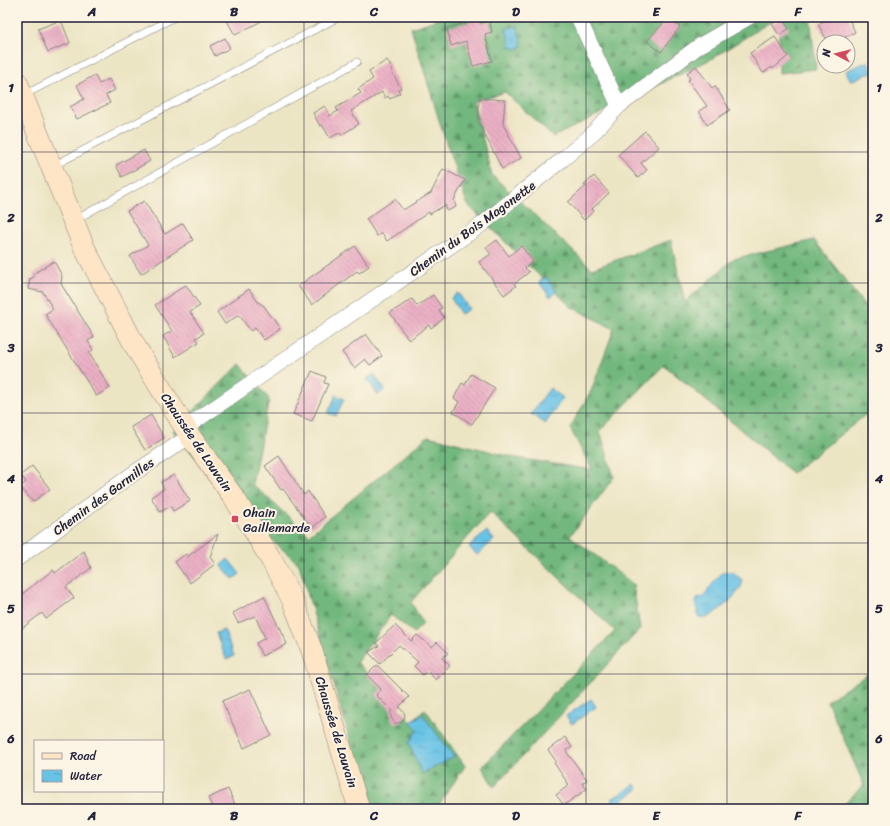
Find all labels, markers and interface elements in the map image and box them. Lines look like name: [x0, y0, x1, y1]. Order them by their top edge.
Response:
text: A: [87, 0, 96, 23]
text: B: [230, 0, 239, 23]
text: C: [369, 0, 379, 23]
text: D: [512, 0, 520, 23]
text: E: [652, 0, 661, 23]
text: F: [793, 0, 802, 23]
north arrow: [816, 34, 856, 74]
text: N: [817, 48, 837, 59]
text: 1: [8, 76, 14, 99]
text: 1: [876, 76, 882, 99]
street label: Chemin du Bois Magonette: [404, 174, 541, 282]
text: 2: [6, 206, 15, 229]
text: 2: [874, 206, 883, 229]
text: 3: [6, 336, 15, 359]
text: 3: [874, 336, 883, 359]
street label: Chaussée de Louvain: [155, 388, 238, 497]
street label: Chemin des Garmilles: [47, 451, 160, 541]
text: 4: [6, 467, 16, 490]
text: 4: [874, 467, 884, 490]
place label: Ohain Gaillemarde: [243, 501, 311, 539]
marker: Ohain Gaillemarde: [230, 514, 240, 524]
text: 5: [7, 597, 15, 620]
text: 5: [875, 597, 883, 620]
street label: Chaussée de Louvain: [309, 673, 364, 791]
text: 6: [6, 727, 15, 750]
text: 6: [874, 727, 883, 750]
legend: [34, 740, 164, 792]
text: Road: [70, 745, 97, 767]
text: Water: [70, 765, 103, 787]
text: A: [87, 804, 96, 826]
text: B: [230, 804, 239, 826]
text: C: [369, 804, 379, 826]
text: D: [512, 804, 520, 826]
text: E: [652, 804, 661, 826]
text: F: [793, 804, 802, 826]

